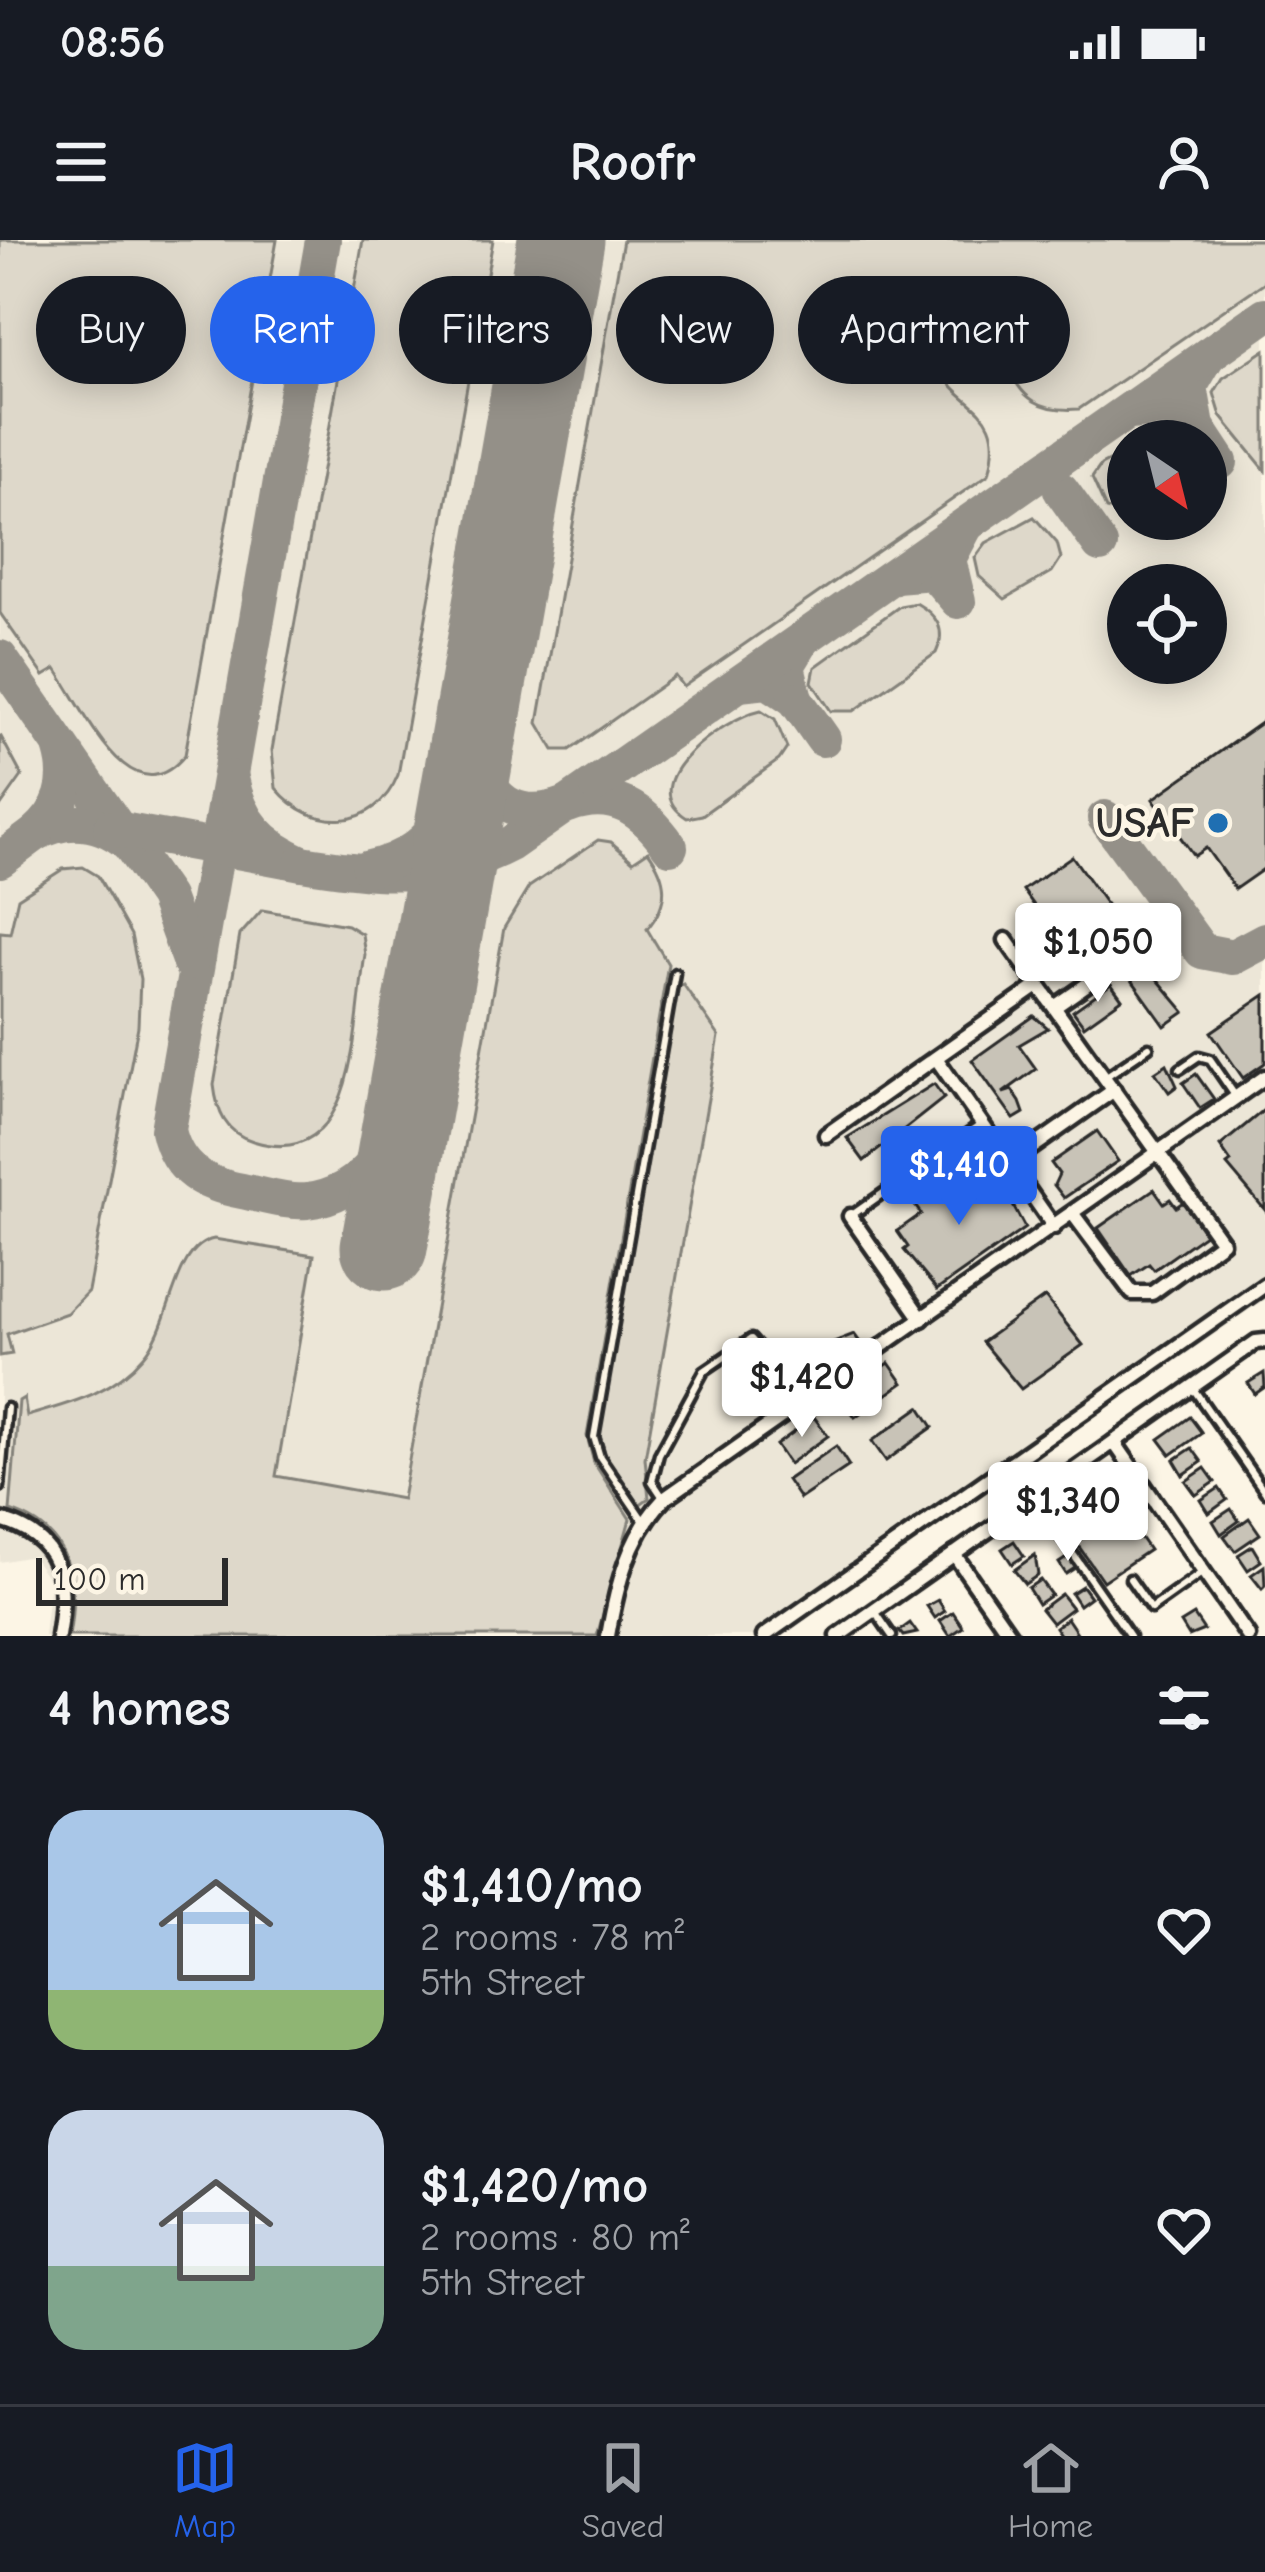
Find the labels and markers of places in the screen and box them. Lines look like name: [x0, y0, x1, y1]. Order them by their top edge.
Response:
place label: USAF: [1095, 799, 1195, 848]
marker: USAF: [1205, 810, 1231, 836]
pin: $1,050: [1000, 903, 1196, 1005]
pin: $1,410: [861, 1126, 1057, 1228]
pin: $1,420: [704, 1338, 900, 1440]
pin: $1,340: [970, 1462, 1166, 1564]

